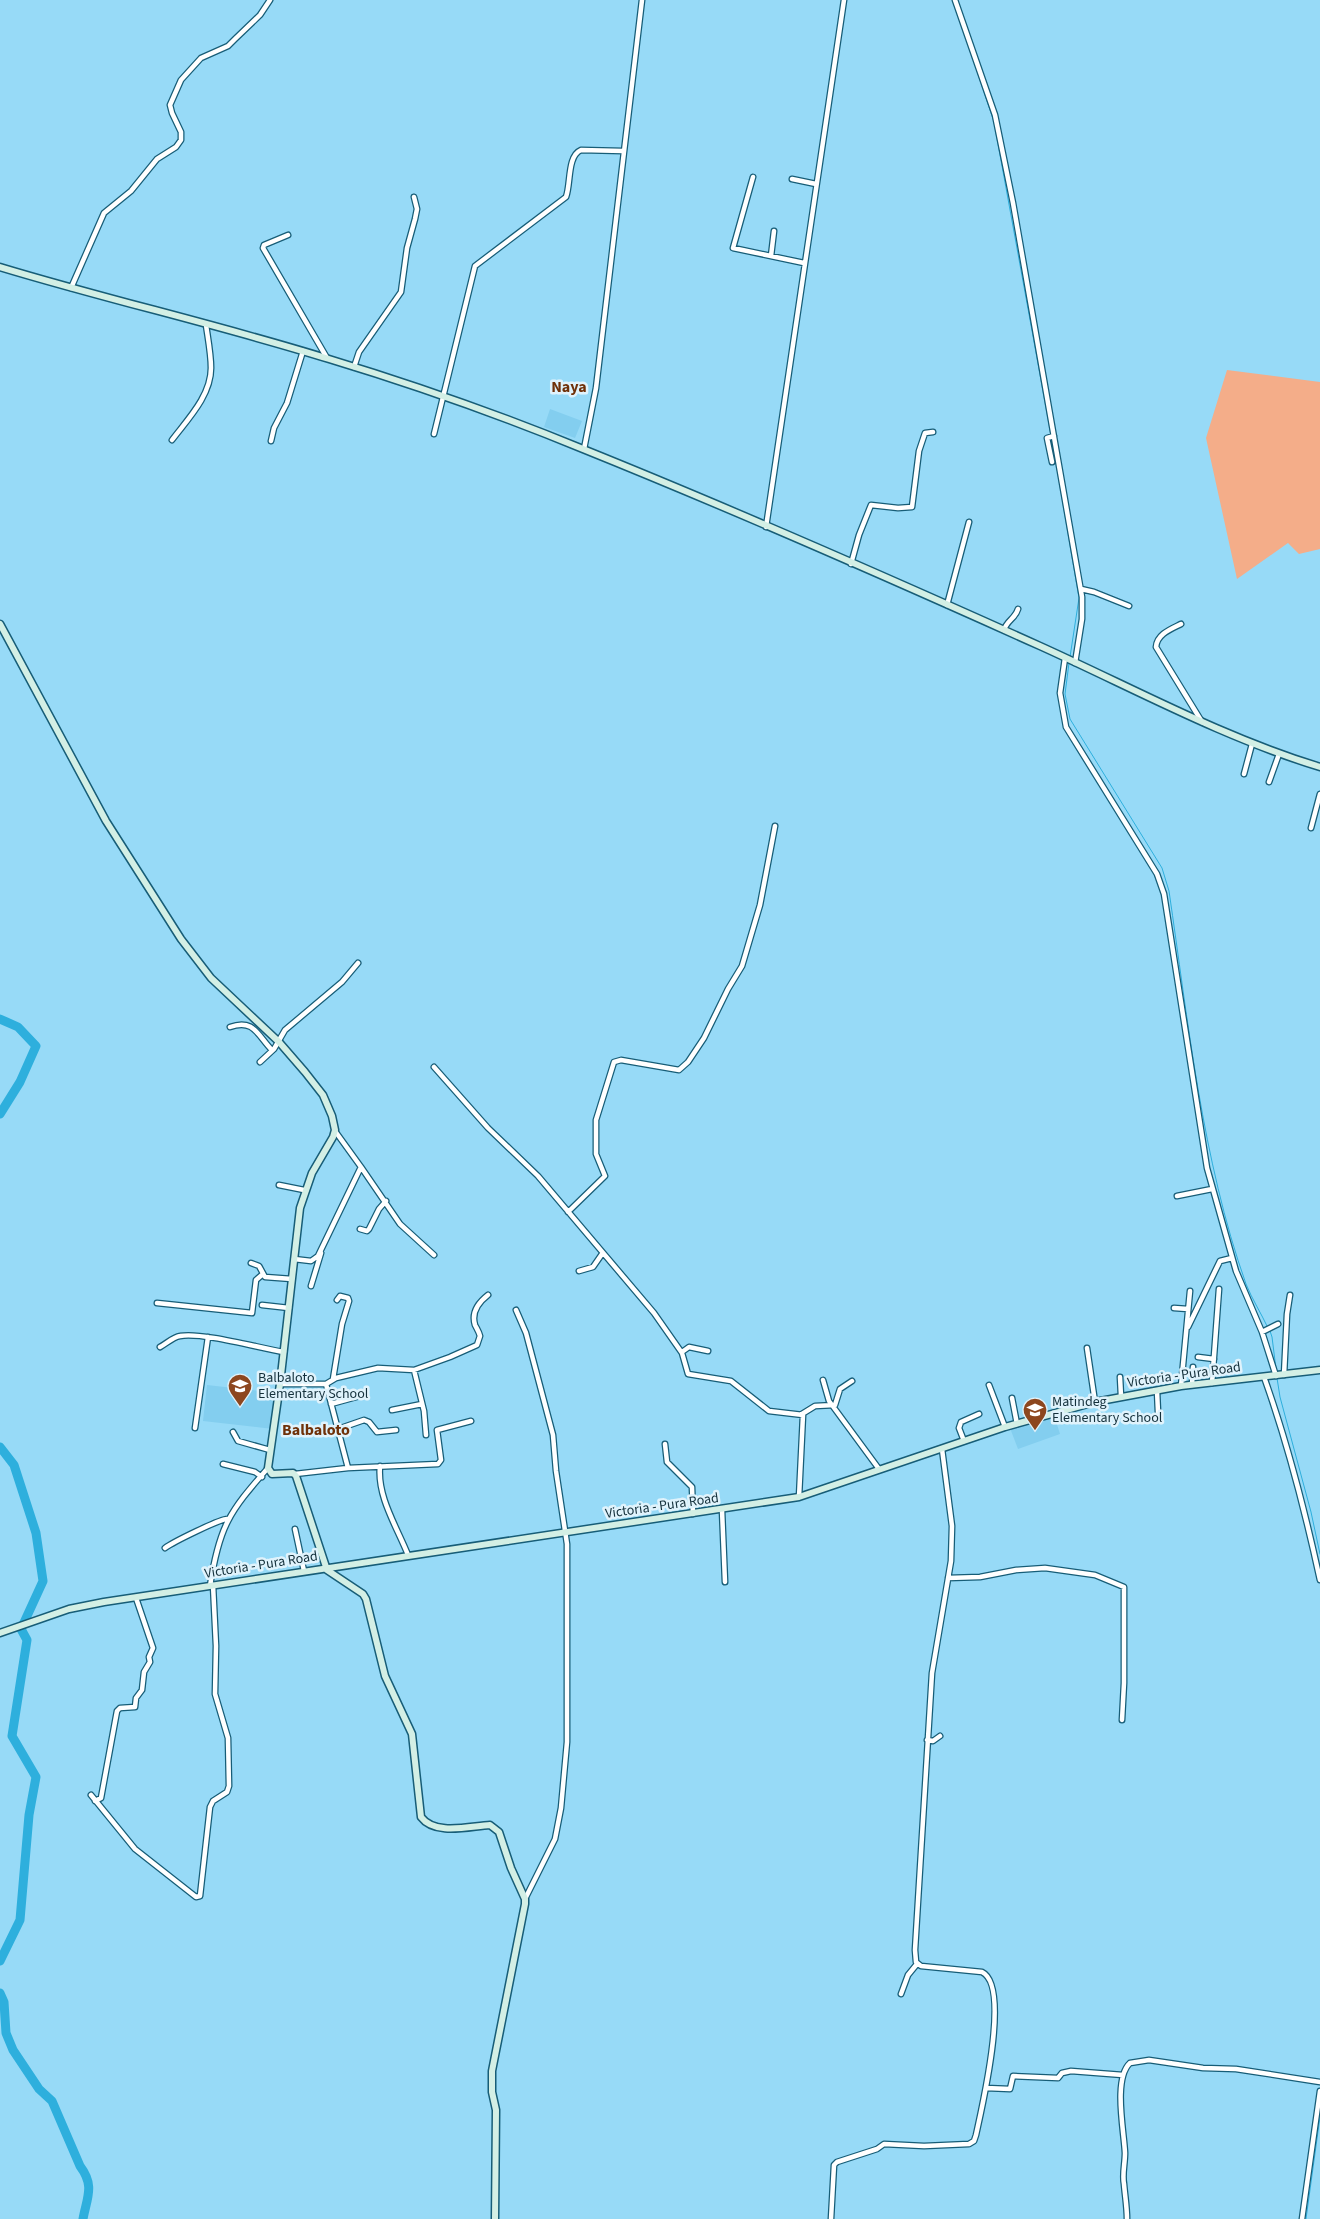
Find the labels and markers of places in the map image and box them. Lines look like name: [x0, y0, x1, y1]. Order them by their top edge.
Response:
place label: Balbaloto Elementary School: [258, 1368, 369, 1404]
school or university icon: Balbaloto Elementary School: [227, 1373, 253, 1407]
place label: Matindeg Elementary School: [1052, 1392, 1163, 1428]
school or university icon: Matindeg Elementary School: [1022, 1397, 1048, 1431]

